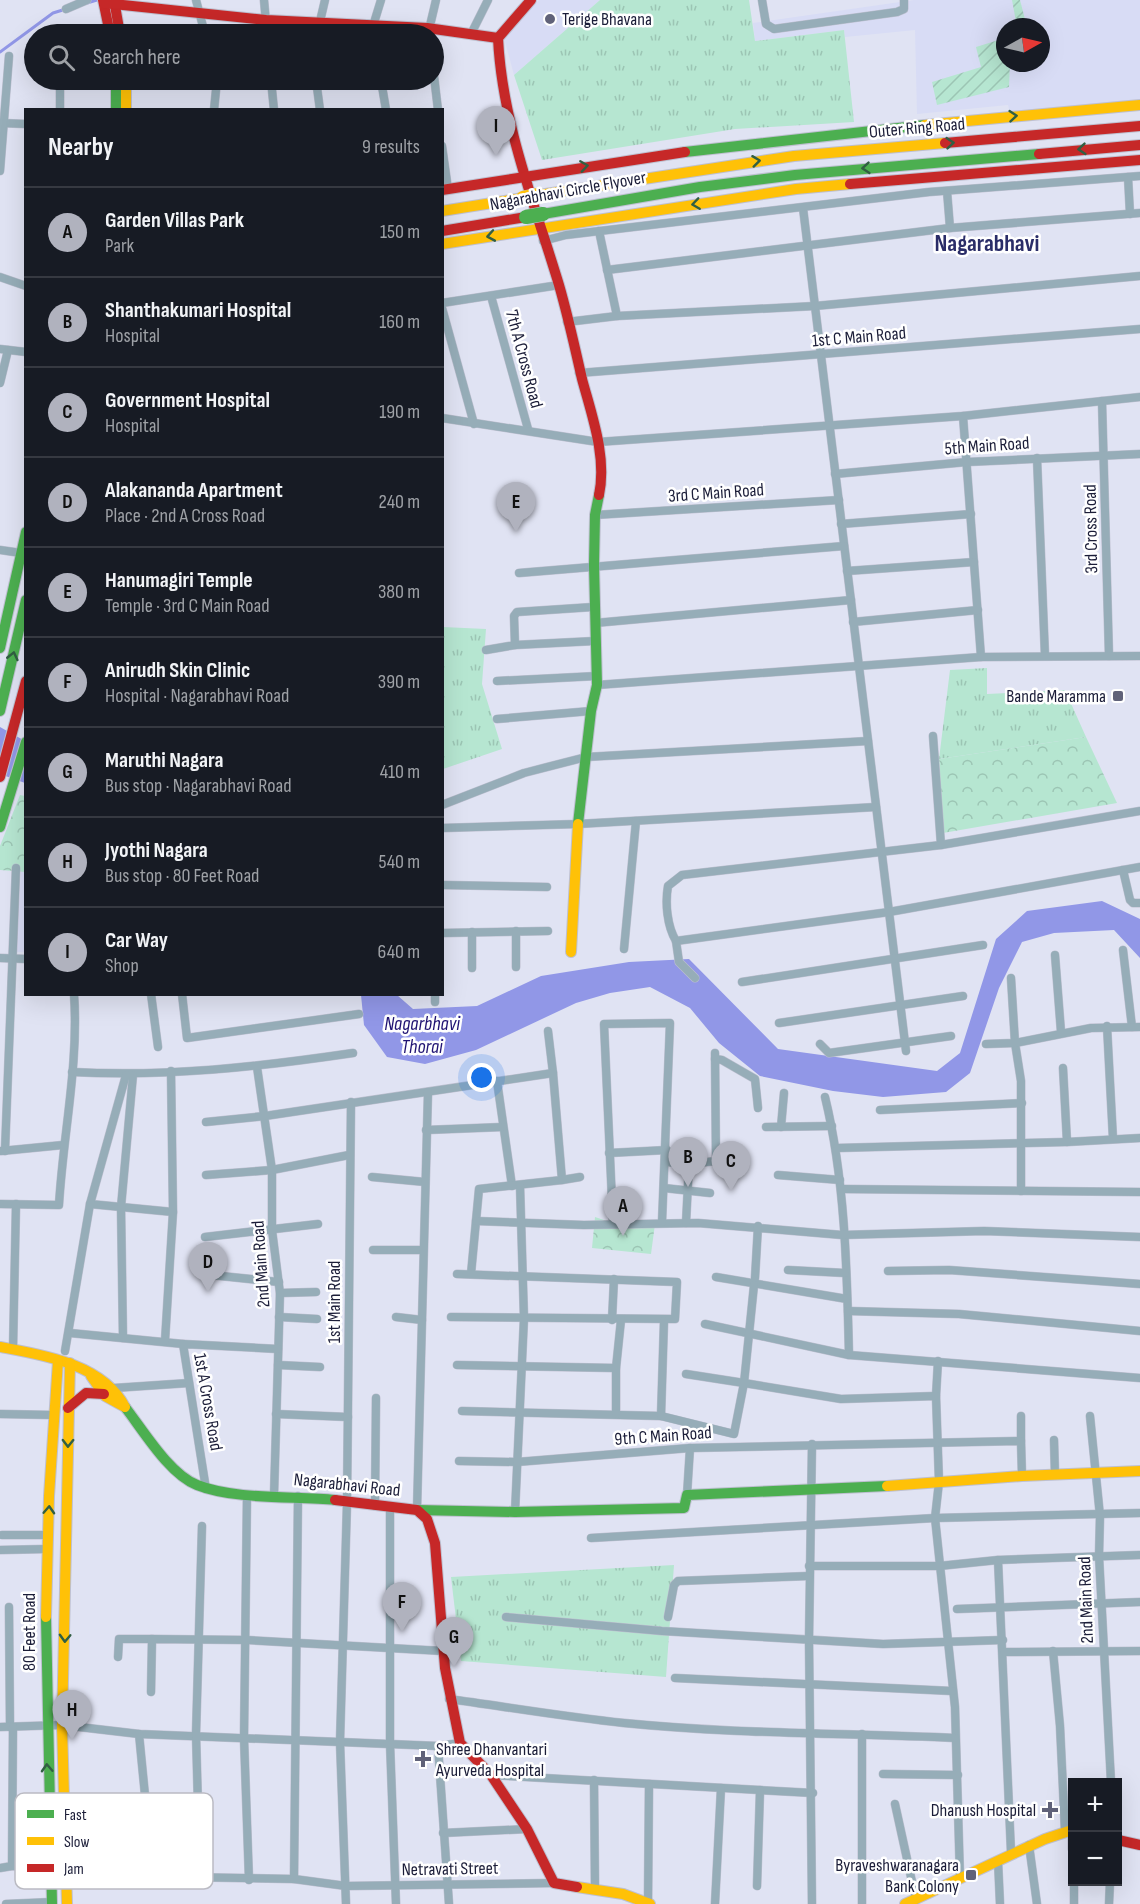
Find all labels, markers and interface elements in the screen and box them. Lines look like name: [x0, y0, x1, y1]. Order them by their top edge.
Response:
place label: Terige Bhavana: [562, 9, 652, 30]
marker: Terige Bhavana: [543, 12, 557, 26]
north arrow: [996, 18, 1050, 72]
search box: [24, 24, 444, 90]
icon: search: [45, 41, 78, 74]
text: Search here: [93, 44, 180, 71]
pin: I: [476, 106, 516, 156]
one-way arrow: [1008, 110, 1017, 123]
street label: Outer Ring Road: [868, 113, 966, 143]
text: Nearby: [48, 132, 114, 163]
text: 9 results: [362, 135, 420, 159]
one-way arrow: [945, 137, 954, 150]
one-way arrow: [1077, 143, 1086, 156]
one-way arrow: [751, 156, 760, 168]
one-way arrow: [579, 161, 588, 173]
one-way arrow: [862, 161, 871, 174]
street label: Nagarabhavi Circle Flyover: [488, 167, 648, 215]
one-way arrow: [692, 197, 702, 210]
text: Garden Villas Park: [105, 207, 244, 234]
text: A: [63, 220, 72, 244]
text: 150 m: [380, 220, 420, 244]
one-way arrow: [487, 229, 497, 242]
district label: Nagarabhavi: [935, 229, 1040, 258]
text: Park: [105, 234, 134, 258]
text: Shanthakumari Hospital: [105, 297, 291, 324]
street label: 7th A Cross Road: [501, 308, 547, 410]
text: B: [63, 310, 72, 334]
text: 160 m: [379, 310, 420, 334]
street label: 1st C Main Road: [811, 322, 907, 352]
text: Hospital: [105, 324, 160, 348]
text: Government Hospital: [105, 387, 270, 414]
text: C: [62, 400, 73, 424]
text: 190 m: [379, 400, 420, 424]
text: Hospital: [105, 414, 160, 438]
street label: 5th Main Road: [944, 433, 1030, 459]
text: Alakananda Apartment: [105, 477, 283, 504]
street label: 3rd C Main Road: [667, 479, 765, 507]
pin: E: [496, 482, 536, 532]
street label: 3rd Cross Road: [1080, 484, 1102, 574]
text: D: [62, 490, 73, 514]
text: 240 m: [379, 490, 420, 514]
text: Place · 2nd A Cross Road: [105, 504, 265, 528]
text: Hanumagiri Temple: [105, 567, 253, 594]
text: E: [63, 580, 72, 604]
text: 380 m: [378, 580, 420, 604]
text: Temple · 3rd C Main Road: [105, 594, 270, 618]
one-way arrow: [5, 651, 18, 661]
text: Anirudh Skin Clinic: [105, 657, 250, 684]
text: F: [63, 670, 72, 694]
text: 390 m: [378, 670, 420, 694]
text: Hospital · Nagarabhavi Road: [105, 684, 289, 708]
place label: Bande Maramma: [1006, 686, 1106, 707]
marker: Bande Maramma: [1111, 689, 1125, 703]
text: Maruthi Nagara: [105, 747, 224, 774]
text: G: [62, 760, 73, 784]
text: 410 m: [380, 760, 420, 784]
text: Bus stop · Nagarabhavi Road: [105, 774, 291, 798]
text: Jyothi Nagara: [105, 837, 208, 864]
text: H: [62, 850, 73, 874]
text: 540 m: [379, 850, 420, 874]
text: Bus stop · 80 Feet Road: [105, 864, 259, 888]
text: Car Way: [105, 927, 168, 954]
text: I: [65, 940, 70, 964]
text: 640 m: [378, 940, 420, 964]
text: Shop: [105, 954, 139, 978]
water label: Nagarbhavi Thorai: [384, 1012, 461, 1059]
your location: [467, 1063, 496, 1092]
pin: B: [668, 1138, 708, 1187]
pin: C: [712, 1142, 750, 1191]
pin: A: [604, 1186, 642, 1236]
street label: 2nd Main Road: [247, 1220, 275, 1308]
pin: D: [188, 1242, 228, 1292]
street label: 1st Main Road: [324, 1261, 345, 1343]
street label: 1st A Cross Road: [189, 1352, 227, 1452]
street label: 9th C Main Road: [614, 1422, 712, 1450]
one-way arrow: [61, 1438, 74, 1447]
street label: Nagarabhavi Road: [293, 1469, 401, 1501]
one-way arrow: [42, 1506, 55, 1515]
street label: 2nd Main Road: [1074, 1556, 1098, 1644]
pin: F: [382, 1582, 422, 1632]
street label: 80 Feet Road: [19, 1593, 40, 1671]
pin: G: [434, 1618, 474, 1667]
one-way arrow: [59, 1633, 71, 1642]
pin: H: [52, 1690, 92, 1740]
place label: Shree Dhanvantari Ayurveda Hospital: [435, 1739, 547, 1781]
marker: Shree Dhanvantari Ayurveda Hospital: [414, 1750, 432, 1768]
one-way arrow: [40, 1764, 53, 1773]
map controls: [1068, 1778, 1122, 1886]
button: +: [1068, 1778, 1122, 1832]
legend: [15, 1793, 213, 1889]
place label: Dhanush Hospital: [931, 1800, 1036, 1821]
marker: Dhanush Hospital: [1041, 1801, 1059, 1819]
text: Fast: [64, 1806, 87, 1825]
button: −: [1068, 1832, 1122, 1886]
text: Slow: [64, 1833, 89, 1852]
place label: Byraveshwaranagara Bank Colony: [835, 1855, 959, 1897]
street label: Netravati Street: [401, 1858, 499, 1880]
text: Jam: [63, 1860, 84, 1879]
marker: Byraveshwaranagara Bank Colony: [964, 1868, 978, 1882]

